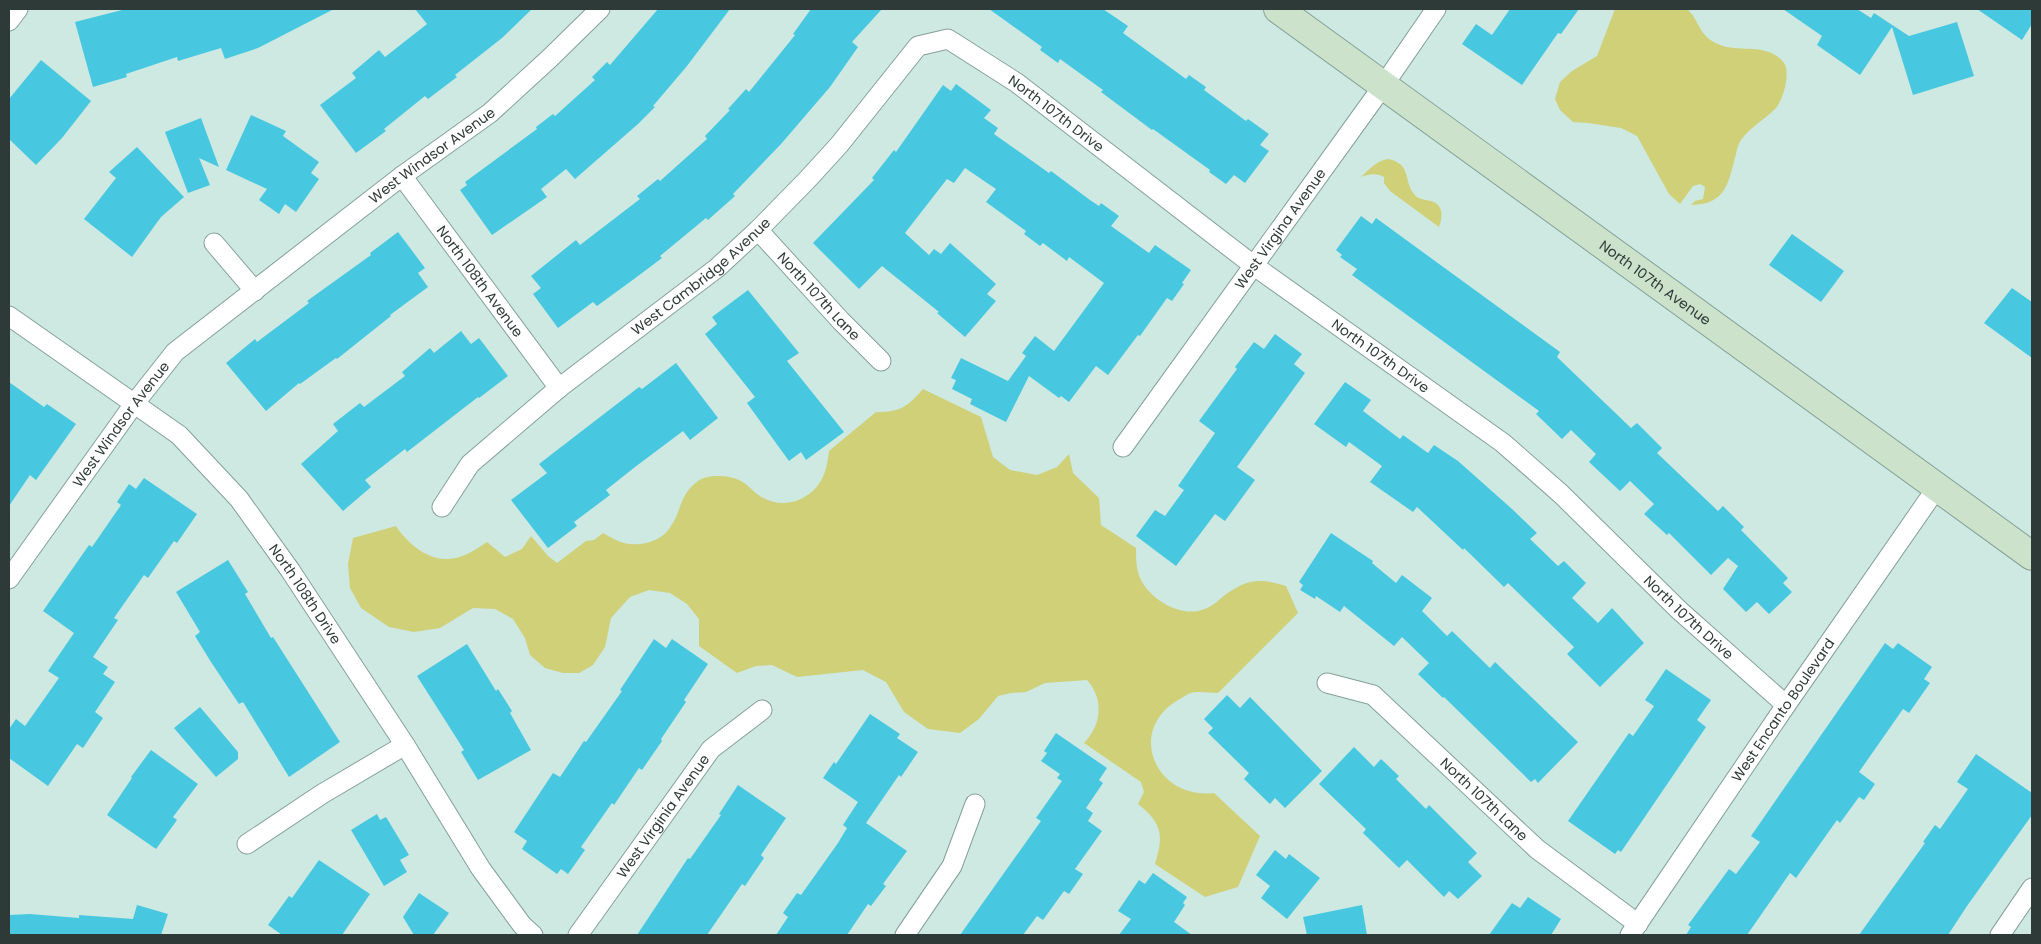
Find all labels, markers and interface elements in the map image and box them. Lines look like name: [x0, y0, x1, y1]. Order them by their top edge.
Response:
street label: North 107th Drive: [1005, 70, 1108, 157]
street label: West Windsor Avenue: [365, 102, 500, 208]
street label: West Virgina Avenue: [1230, 164, 1331, 293]
street label: West Cambridge Avenue: [627, 213, 775, 340]
street label: North 108th Avenue: [432, 221, 528, 341]
street label: North 107th Avenue: [1595, 235, 1715, 330]
street label: North 107th Lane: [773, 248, 865, 345]
street label: North 107th Drive: [1328, 314, 1434, 398]
street label: West Windsor Avenue: [68, 357, 174, 491]
street label: North 108th Drive: [264, 540, 346, 648]
street label: North 107th Drive: [1639, 571, 1738, 664]
street label: West Encanto Boulevard: [1727, 634, 1839, 786]
street label: West Virginia Avenue: [612, 750, 714, 882]
street label: North 107th Lane: [1436, 753, 1533, 846]

